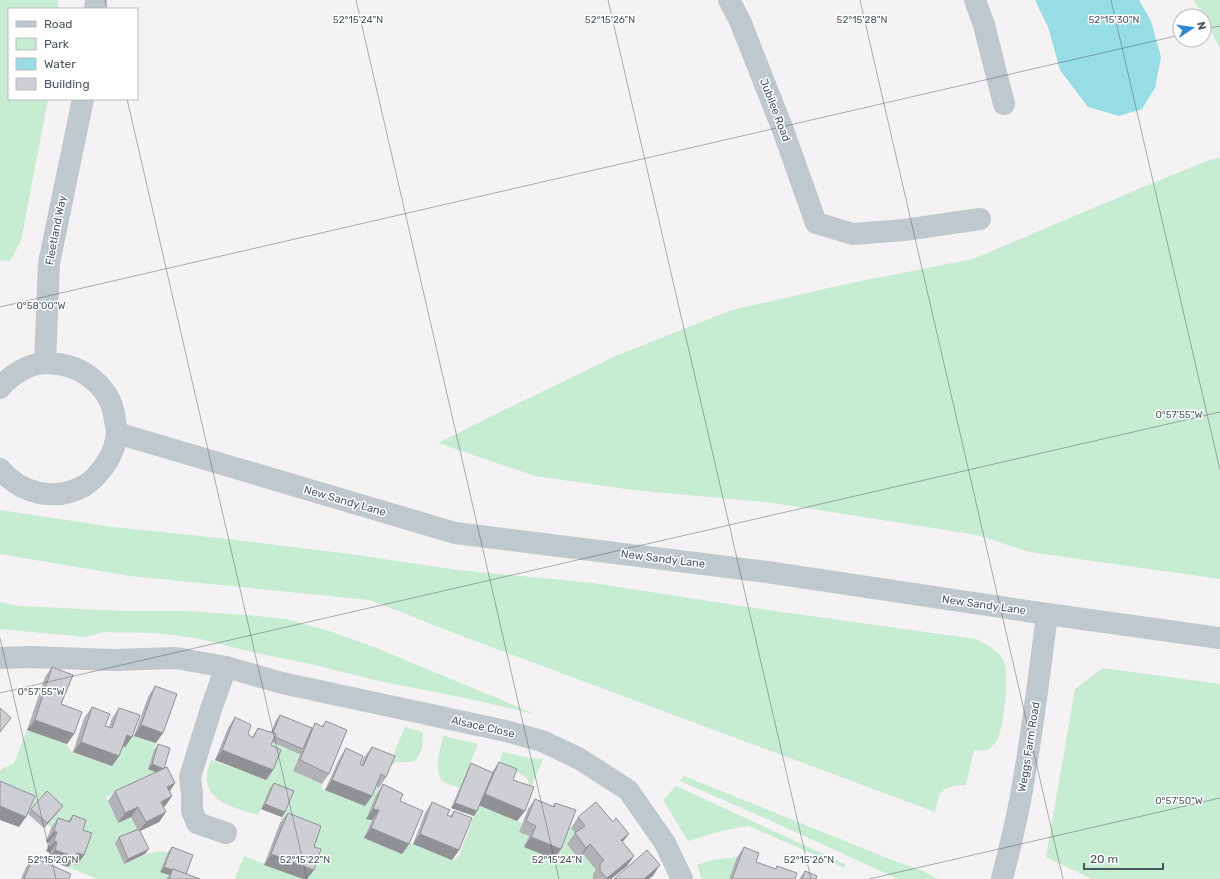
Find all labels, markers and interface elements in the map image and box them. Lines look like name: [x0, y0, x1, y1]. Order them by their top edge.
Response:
legend: [8, 8, 138, 100]
north arrow: [1172, 8, 1212, 48]
text: 52°15'24"N: [333, 14, 383, 26]
text: 52°15'26"N: [585, 14, 635, 26]
text: 52°15'28"N: [836, 14, 888, 26]
text: 52°15'30"N: [1088, 14, 1140, 26]
text: Road: [44, 17, 72, 31]
text: N: [1194, 21, 1208, 31]
text: Park: [44, 37, 70, 51]
text: Water: [44, 57, 76, 71]
text: Building: [44, 77, 90, 91]
street label: Jubilee Road: [757, 77, 793, 143]
street label: Fleetland Way: [43, 194, 69, 266]
text: 0°58'00"W: [16, 300, 66, 312]
text: 0°57'55"W: [1155, 409, 1203, 421]
street label: New Sandy Lane: [303, 483, 387, 519]
street label: New Sandy Lane: [620, 547, 706, 571]
street label: New Sandy Lane: [941, 593, 1027, 617]
text: 0°57'55"W: [17, 686, 65, 698]
street label: Weggs Farm Road: [1015, 701, 1043, 793]
street label: Alsace Close: [450, 713, 516, 741]
text: 0°57'50"W: [1155, 795, 1203, 807]
scale bar: [1084, 845, 1163, 871]
text: 20 m: [1090, 852, 1118, 866]
text: 52°15'20"N: [28, 854, 79, 866]
text: 52°15'22"N: [280, 854, 330, 866]
text: 52°15'24"N: [532, 854, 582, 866]
text: 52°15'26"N: [784, 854, 834, 866]

